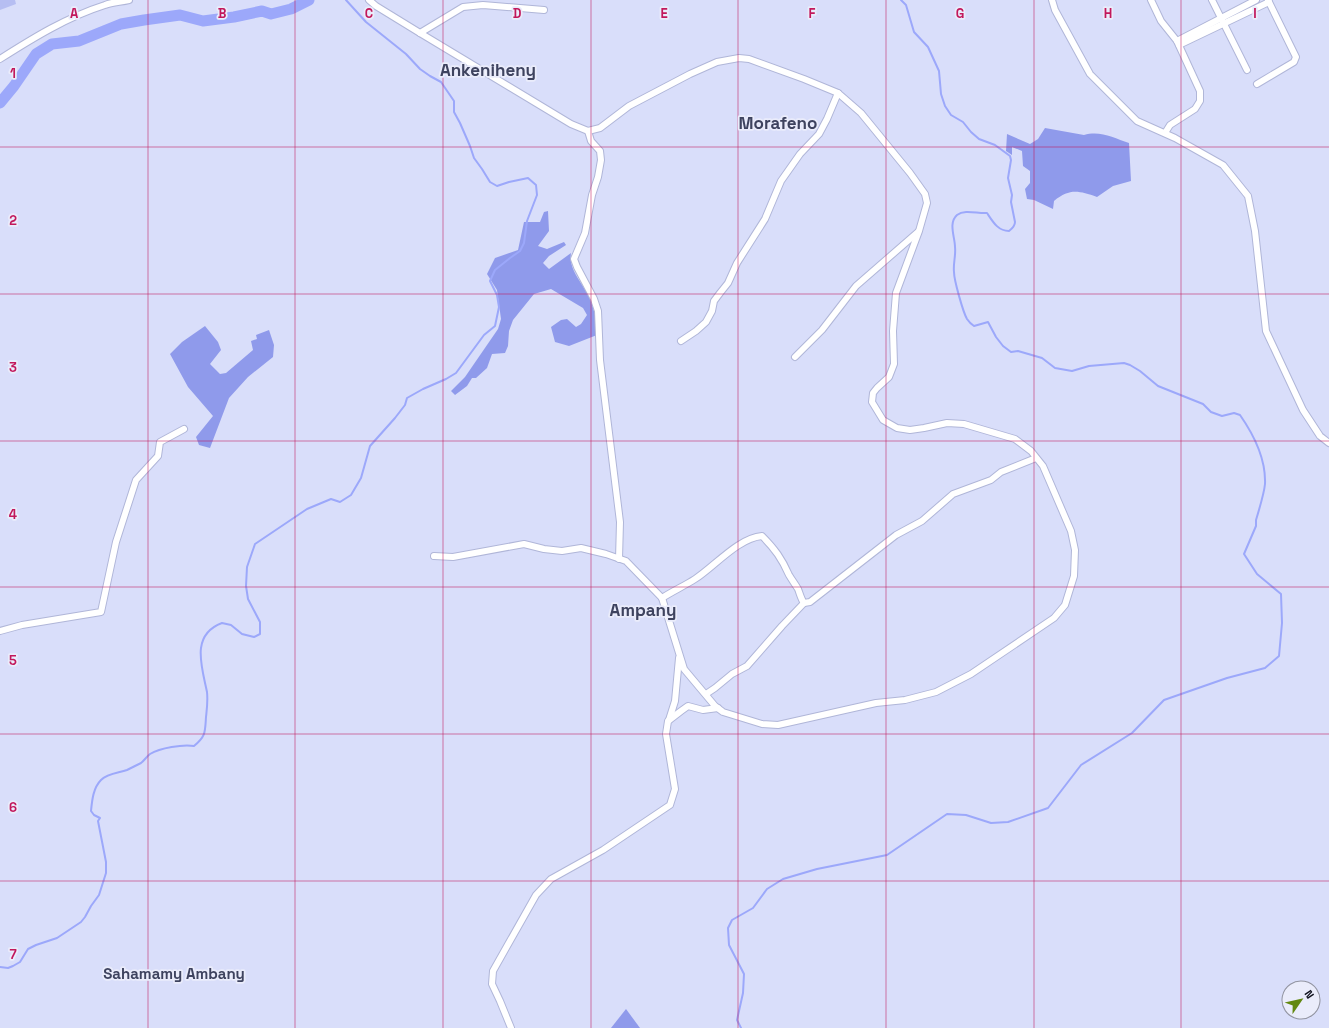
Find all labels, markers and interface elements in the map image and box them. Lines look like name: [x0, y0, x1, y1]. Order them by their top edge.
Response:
text: A: [70, 5, 79, 22]
text: B: [218, 5, 227, 22]
text: C: [365, 5, 373, 22]
text: D: [513, 5, 522, 22]
text: E: [660, 5, 668, 22]
text: F: [809, 5, 816, 22]
text: G: [956, 5, 964, 22]
text: H: [1104, 5, 1112, 22]
text: I: [1253, 5, 1257, 22]
district label: Ankeniheny: [440, 59, 536, 81]
text: 1: [10, 65, 16, 82]
district label: Morafeno: [739, 112, 817, 134]
text: 2: [9, 212, 17, 229]
text: 3: [9, 359, 17, 376]
text: 4: [9, 506, 17, 523]
district label: Ampany: [610, 599, 676, 621]
text: 5: [9, 652, 17, 669]
text: 6: [9, 799, 17, 816]
text: 7: [9, 946, 17, 963]
district label: Sahamamy Ambany: [103, 964, 245, 983]
north arrow: [1281, 980, 1321, 1020]
text: N: [1301, 987, 1317, 1001]

